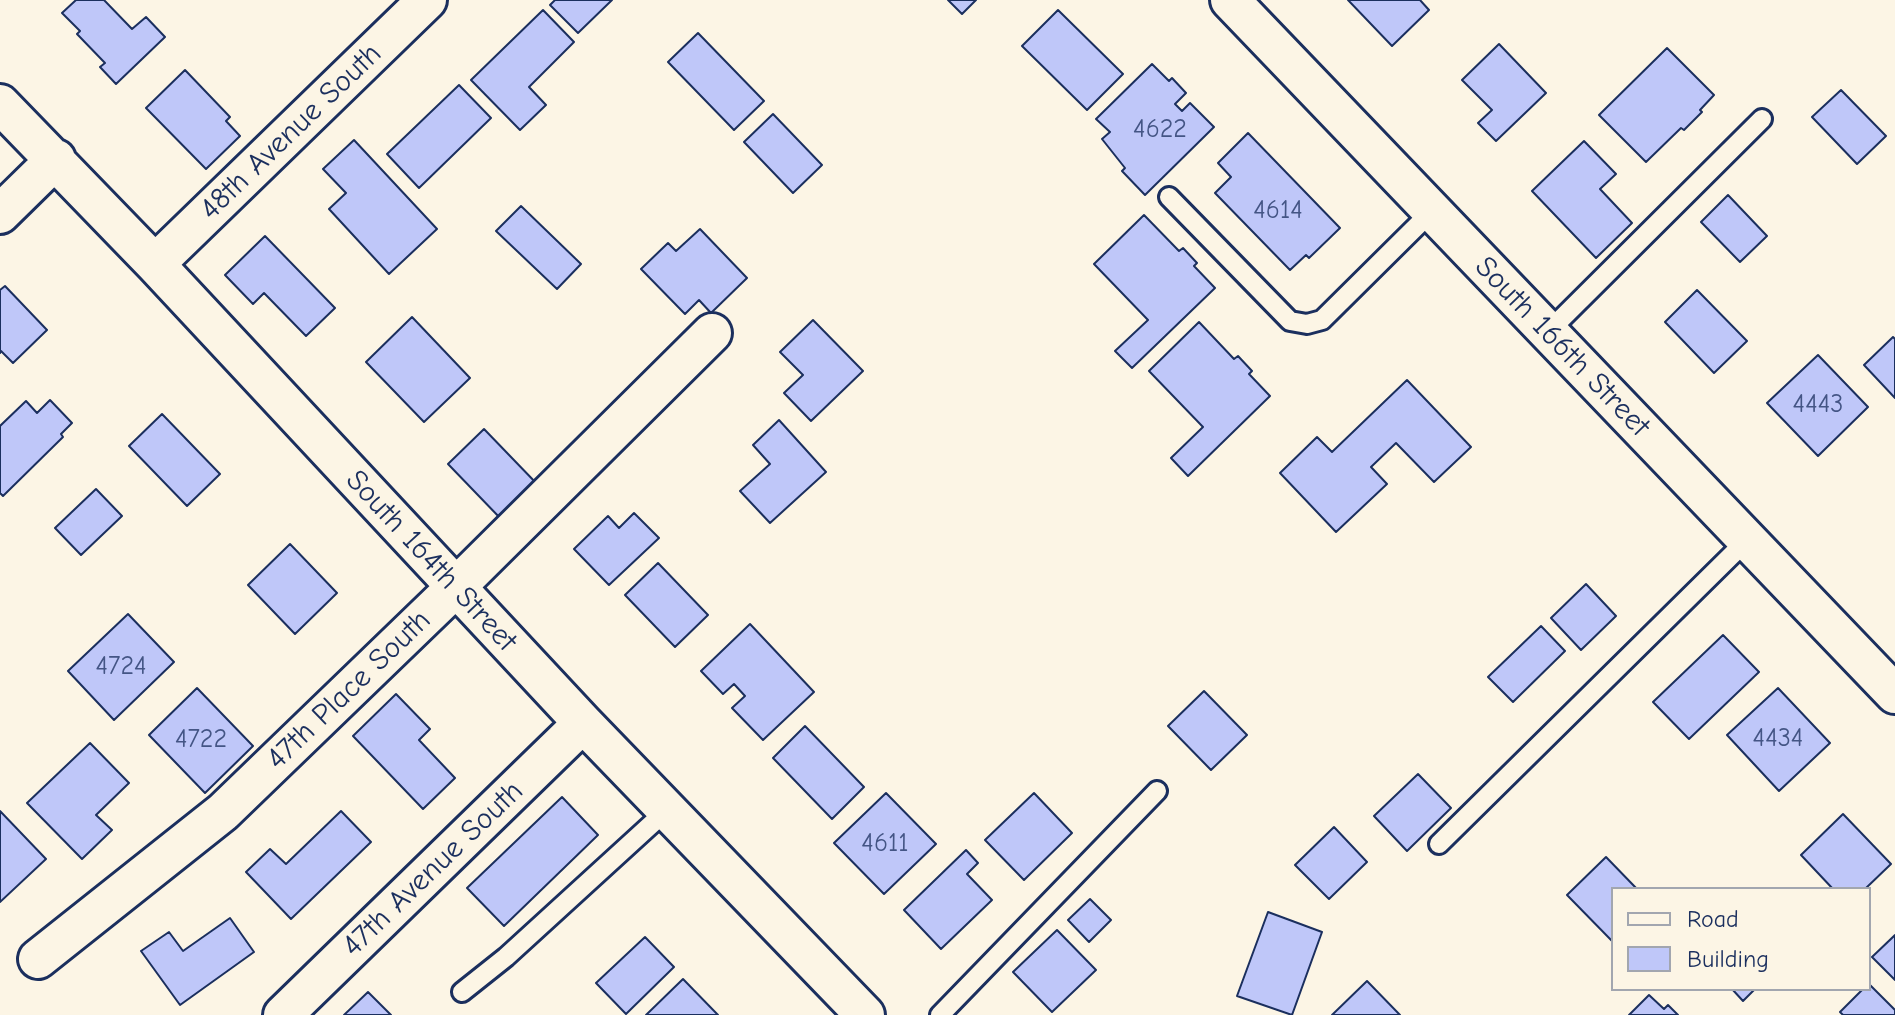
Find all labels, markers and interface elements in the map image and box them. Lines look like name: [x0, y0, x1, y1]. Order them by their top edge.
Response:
street label: 48th Avenue South: [193, 36, 389, 228]
house number: 4622: [1133, 114, 1187, 146]
house number: 4614: [1253, 195, 1303, 227]
street label: South 166th Street: [1467, 249, 1657, 445]
house number: 4443: [1793, 389, 1843, 421]
street label: South 164th Street: [338, 463, 524, 659]
street label: 47th Place South: [259, 603, 439, 777]
house number: 4724: [96, 651, 146, 683]
house number: 4434: [1753, 723, 1803, 755]
house number: 4722: [175, 724, 227, 756]
street label: 47th Avenue South: [335, 774, 531, 964]
house number: 4611: [861, 828, 909, 860]
legend: [1611, 887, 1871, 991]
text: Road: [1687, 905, 1739, 933]
text: Building: [1687, 945, 1769, 973]

